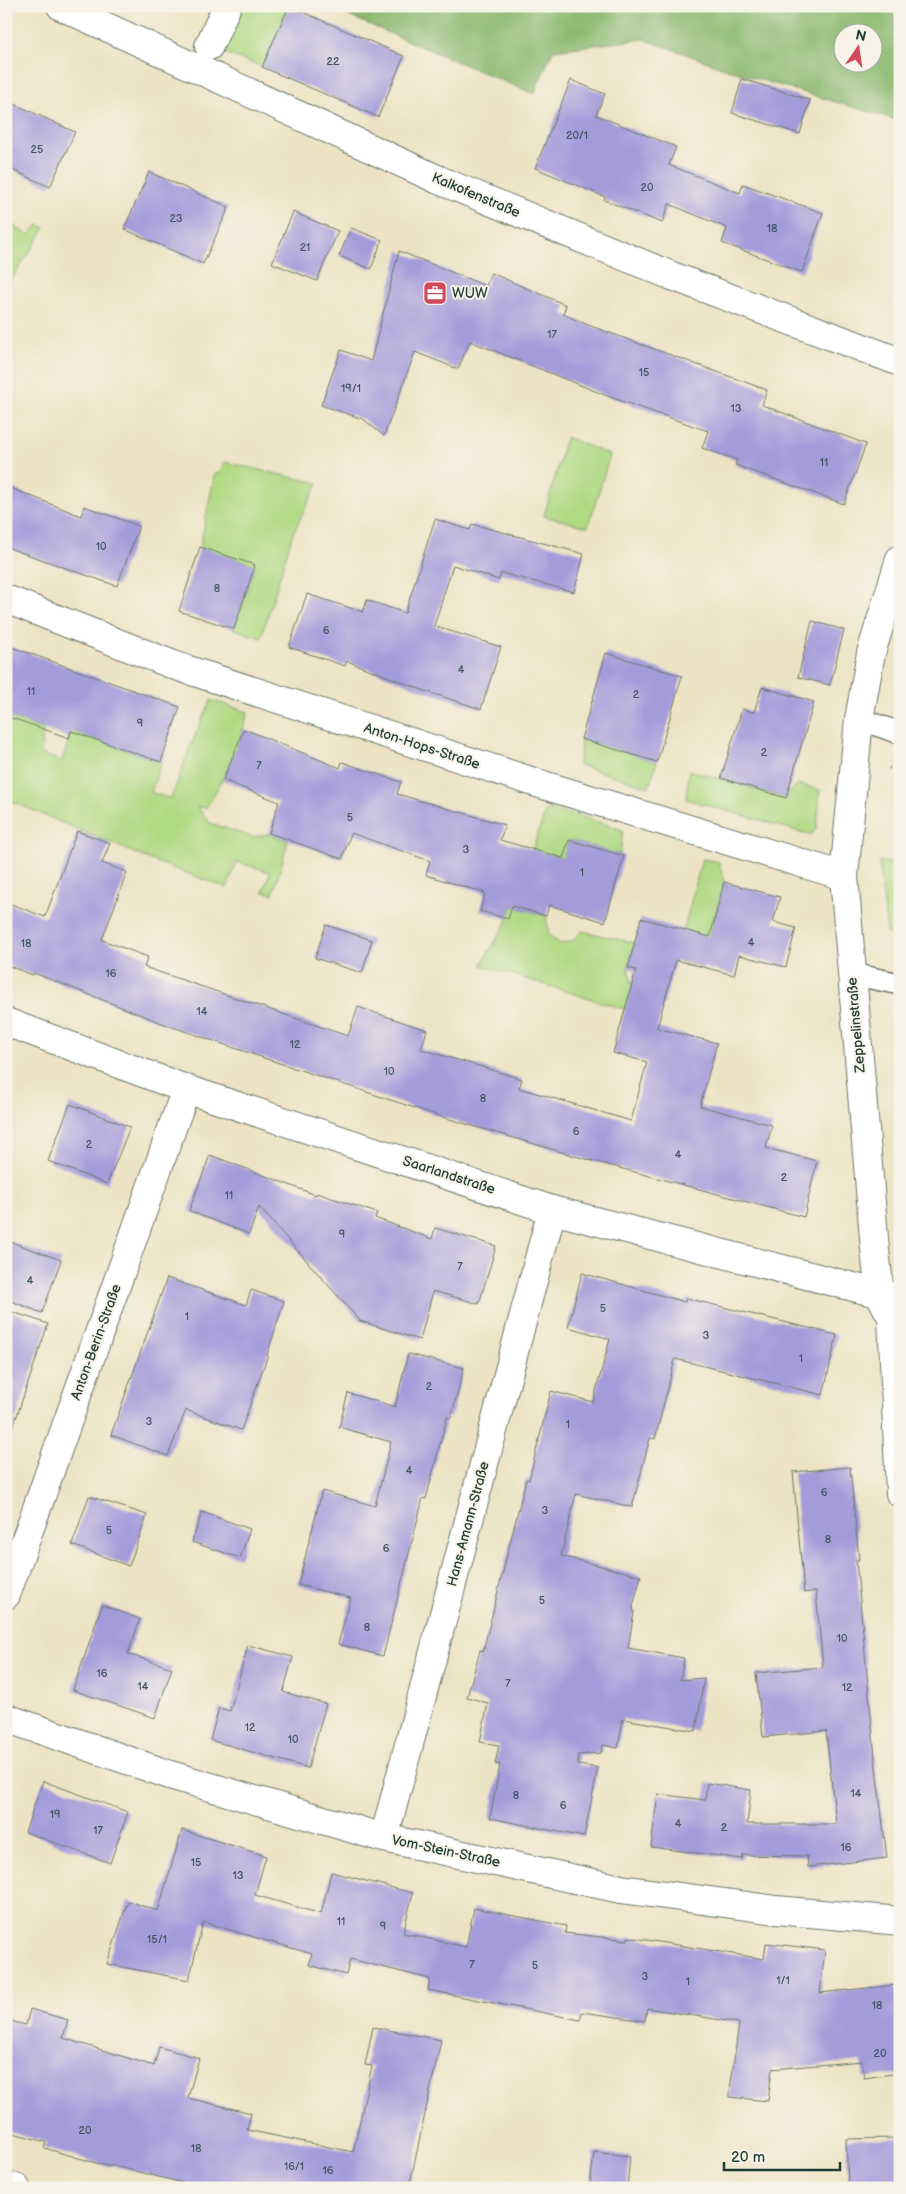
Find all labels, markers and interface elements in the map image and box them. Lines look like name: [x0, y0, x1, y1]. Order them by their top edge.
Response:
north arrow: [834, 22, 884, 72]
text: N: [854, 26, 868, 45]
house number: 22: [327, 55, 340, 68]
house number: 20/1: [566, 129, 588, 142]
house number: 25: [31, 143, 43, 156]
street label: Kalkofenstraße: [429, 169, 523, 221]
house number: 20: [641, 181, 654, 194]
house number: 23: [169, 212, 183, 225]
house number: 18: [767, 222, 777, 235]
house number: 21: [300, 241, 310, 254]
office icon: WUW: [422, 280, 448, 306]
place label: WUW: [452, 285, 488, 302]
house number: 17: [547, 328, 557, 341]
house number: 15: [639, 366, 649, 379]
house number: 19/1: [341, 382, 361, 395]
house number: 13: [730, 402, 742, 415]
house number: 11: [820, 456, 828, 469]
house number: 10: [96, 540, 107, 553]
house number: 8: [214, 582, 220, 595]
house number: 6: [323, 624, 330, 637]
house number: 4: [458, 663, 465, 676]
house number: 11: [27, 685, 35, 698]
house number: 2: [633, 688, 640, 701]
house number: 9: [137, 717, 143, 730]
street label: Anton-Hops-Straße: [362, 719, 482, 773]
house number: 2: [761, 746, 768, 759]
house number: 7: [256, 759, 262, 772]
house number: 5: [347, 811, 353, 824]
house number: 3: [463, 843, 470, 856]
house number: 1: [580, 866, 584, 879]
house number: 4: [748, 936, 755, 949]
house number: 18: [21, 937, 31, 950]
house number: 16: [106, 967, 117, 980]
street label: Zeppelinstraße: [843, 977, 869, 1074]
house number: 14: [197, 1005, 208, 1018]
house number: 12: [290, 1038, 301, 1051]
house number: 10: [384, 1065, 395, 1078]
house number: 8: [480, 1092, 486, 1105]
house number: 6: [573, 1125, 580, 1138]
house number: 2: [86, 1138, 93, 1151]
house number: 4: [675, 1148, 682, 1161]
street label: Saarlandstraße: [401, 1152, 497, 1198]
house number: 2: [781, 1171, 788, 1184]
house number: 11: [225, 1189, 233, 1202]
house number: 9: [339, 1228, 345, 1241]
house number: 7: [457, 1260, 463, 1273]
house number: 4: [27, 1274, 34, 1287]
street label: Anton-Berin-Straße: [67, 1282, 125, 1402]
house number: 5: [600, 1302, 606, 1315]
house number: 1: [185, 1310, 189, 1323]
house number: 3: [703, 1329, 710, 1342]
house number: 1: [799, 1352, 803, 1365]
house number: 2: [426, 1380, 433, 1393]
house number: 3: [146, 1415, 153, 1428]
house number: 1: [566, 1418, 570, 1431]
street label: Hans-Amann-Straße: [443, 1460, 493, 1588]
house number: 4: [406, 1464, 413, 1477]
house number: 6: [821, 1486, 828, 1499]
house number: 3: [542, 1504, 549, 1517]
house number: 5: [106, 1524, 112, 1537]
house number: 8: [825, 1533, 831, 1546]
house number: 6: [383, 1542, 390, 1555]
house number: 5: [539, 1594, 545, 1607]
house number: 8: [364, 1621, 370, 1634]
house number: 10: [837, 1632, 848, 1645]
house number: 16: [97, 1667, 108, 1680]
house number: 7: [505, 1677, 511, 1690]
house number: 14: [138, 1680, 149, 1693]
house number: 12: [842, 1681, 853, 1694]
house number: 12: [245, 1721, 256, 1734]
house number: 10: [288, 1733, 299, 1746]
house number: 14: [851, 1787, 862, 1800]
house number: 8: [513, 1789, 519, 1802]
house number: 6: [560, 1799, 567, 1812]
house number: 19: [50, 1808, 60, 1821]
house number: 4: [675, 1817, 682, 1830]
house number: 2: [721, 1821, 728, 1834]
house number: 17: [93, 1824, 103, 1837]
street label: Vom-Stein-Straße: [390, 1831, 502, 1871]
house number: 16: [841, 1841, 852, 1854]
house number: 15: [191, 1856, 201, 1869]
house number: 13: [232, 1869, 244, 1882]
house number: 11: [337, 1915, 345, 1928]
house number: 9: [380, 1920, 386, 1933]
house number: 15/1: [147, 1933, 167, 1946]
house number: 7: [469, 1958, 475, 1971]
house number: 5: [532, 1959, 538, 1972]
house number: 3: [642, 1970, 649, 1983]
house number: 1/1: [776, 1974, 790, 1987]
house number: 1: [686, 1975, 690, 1988]
house number: 18: [872, 1999, 882, 2012]
house number: 20: [874, 2047, 887, 2060]
house number: 20: [79, 2124, 92, 2137]
scale bar: [724, 2139, 840, 2171]
house number: 18: [191, 2142, 201, 2155]
text: 20 m: [731, 2148, 765, 2167]
house number: 16/1: [284, 2160, 304, 2173]
house number: 16: [323, 2164, 334, 2177]

